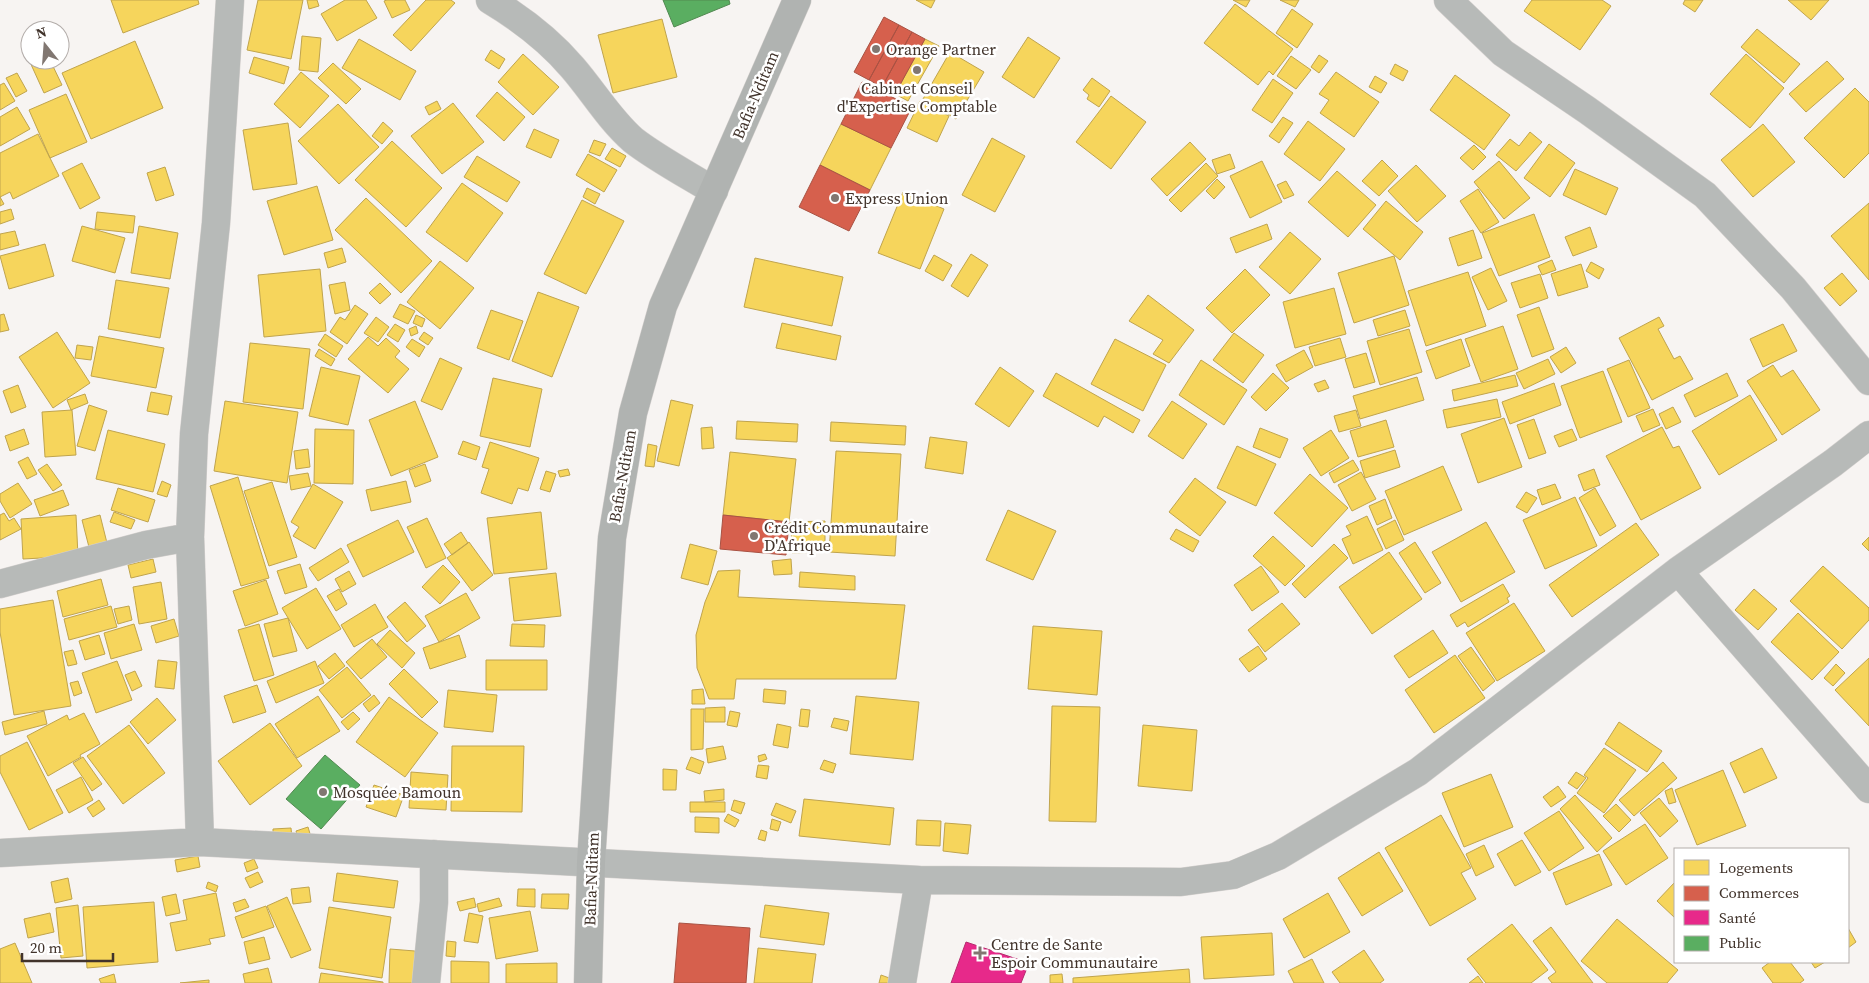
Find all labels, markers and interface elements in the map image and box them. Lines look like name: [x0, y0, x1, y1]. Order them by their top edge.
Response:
north arrow: [20, 20, 70, 70]
text: N: [33, 22, 49, 44]
place label: Orange Partner: [886, 38, 996, 60]
marker: Orange Partner: [870, 43, 882, 55]
street label: Bafia-Nditam: [727, 48, 783, 142]
marker: Cabinet Conseil d'Expertise Comptable: [911, 64, 923, 76]
place label: Cabinet Conseil d'Expertise Comptable: [837, 77, 997, 117]
place label: Express Union: [845, 187, 949, 209]
marker: Express Union: [829, 192, 841, 204]
street label: Bafia-Nditam: [603, 428, 641, 524]
place label: Crédit Communautaire D'Afrique: [764, 516, 929, 556]
marker: Crédit Communautaire D'Afrique: [748, 530, 760, 542]
place label: Mosquée Bamoun: [333, 781, 461, 803]
marker: Mosquée Bamoun: [317, 786, 329, 798]
street label: Bafia-Nditam: [578, 832, 604, 926]
legend: [1674, 848, 1849, 963]
text: Logements: [1719, 857, 1793, 878]
text: Commerces: [1719, 882, 1799, 903]
text: Santé: [1719, 907, 1756, 928]
scale bar: [22, 930, 114, 962]
text: Public: [1719, 932, 1761, 953]
place label: Centre de Sante Espoir Communautaire: [991, 933, 1158, 973]
text: 20 m: [30, 937, 62, 958]
marker: Centre de Sante Espoir Communautaire: [973, 946, 987, 960]

